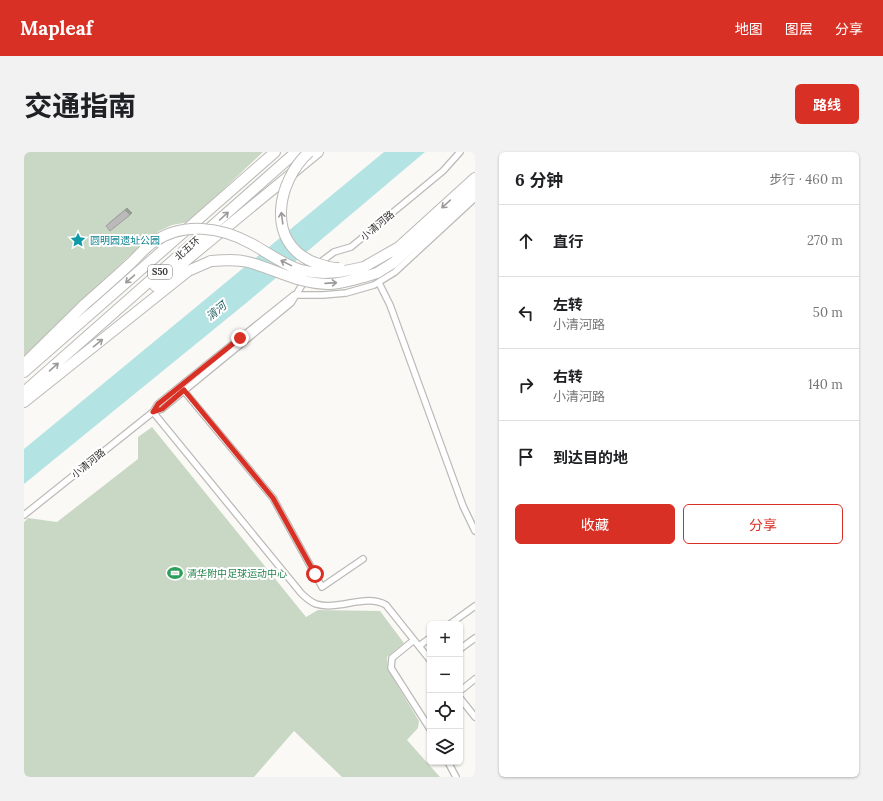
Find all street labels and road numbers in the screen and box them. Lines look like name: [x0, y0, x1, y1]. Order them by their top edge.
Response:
street label: 小清河路: [358, 208, 397, 243]
street label: 北五环: [172, 234, 203, 263]
road number: S50: [148, 265, 172, 279]
street label: 小清河路: [69, 446, 108, 481]

